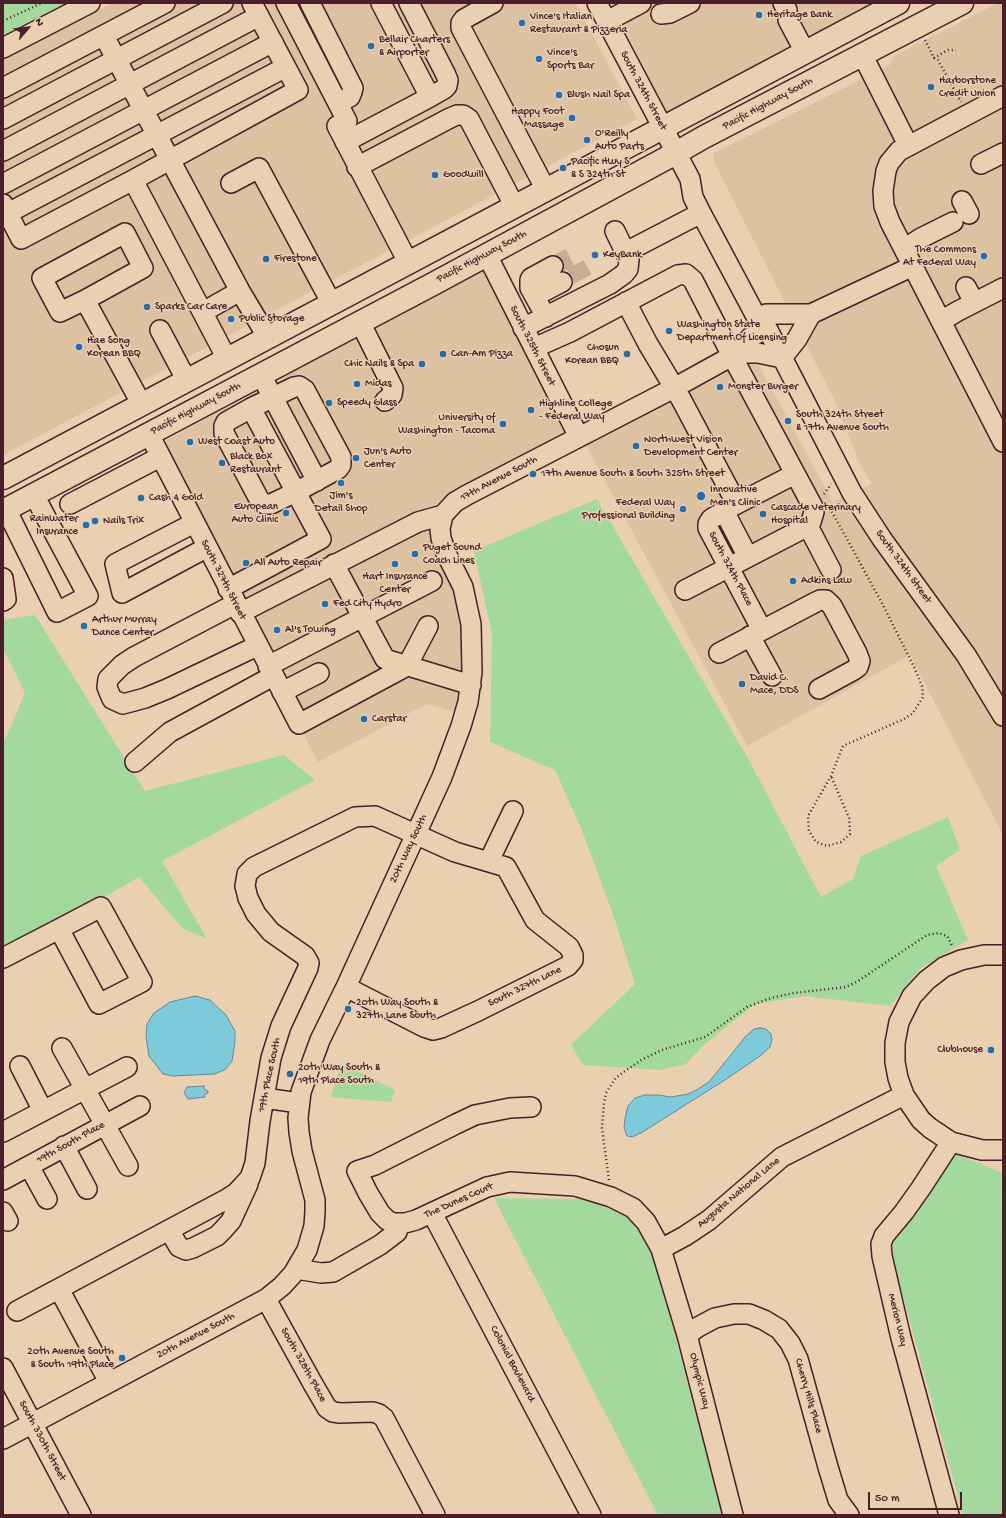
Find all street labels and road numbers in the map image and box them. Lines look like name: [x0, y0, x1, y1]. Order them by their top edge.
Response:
street label: South 324th Street: [617, 49, 669, 133]
street label: Pacific Highway South: [721, 75, 815, 133]
street label: Pacific Highway South: [435, 228, 529, 286]
street label: South 325th Street: [506, 304, 558, 388]
street label: Pacific Highway South: [149, 380, 243, 438]
street label: 17th Avenue South: [458, 453, 540, 505]
street label: South 324th Street: [872, 528, 934, 606]
street label: South 324th Place: [705, 530, 755, 608]
street label: South 327th Street: [197, 538, 249, 622]
street label: 20th Way South: [387, 812, 431, 886]
street label: South 327th Lane: [486, 964, 564, 1010]
street label: 19th Place South: [256, 1036, 284, 1114]
street label: 19th South Place: [35, 1119, 107, 1167]
street label: Augusta National Lane: [695, 1155, 783, 1231]
street label: The Dunes Court: [423, 1180, 495, 1222]
street label: Merion Way: [884, 1292, 910, 1348]
street label: 20th Avenue South: [155, 1310, 237, 1362]
street label: Colonial Boulevard: [486, 1324, 538, 1404]
street label: South 328th Place: [277, 1325, 329, 1405]
street label: Olympic Way: [686, 1352, 712, 1410]
street label: Cherry Hills Place: [791, 1357, 825, 1435]
street label: South 330th Street: [15, 1399, 69, 1483]

